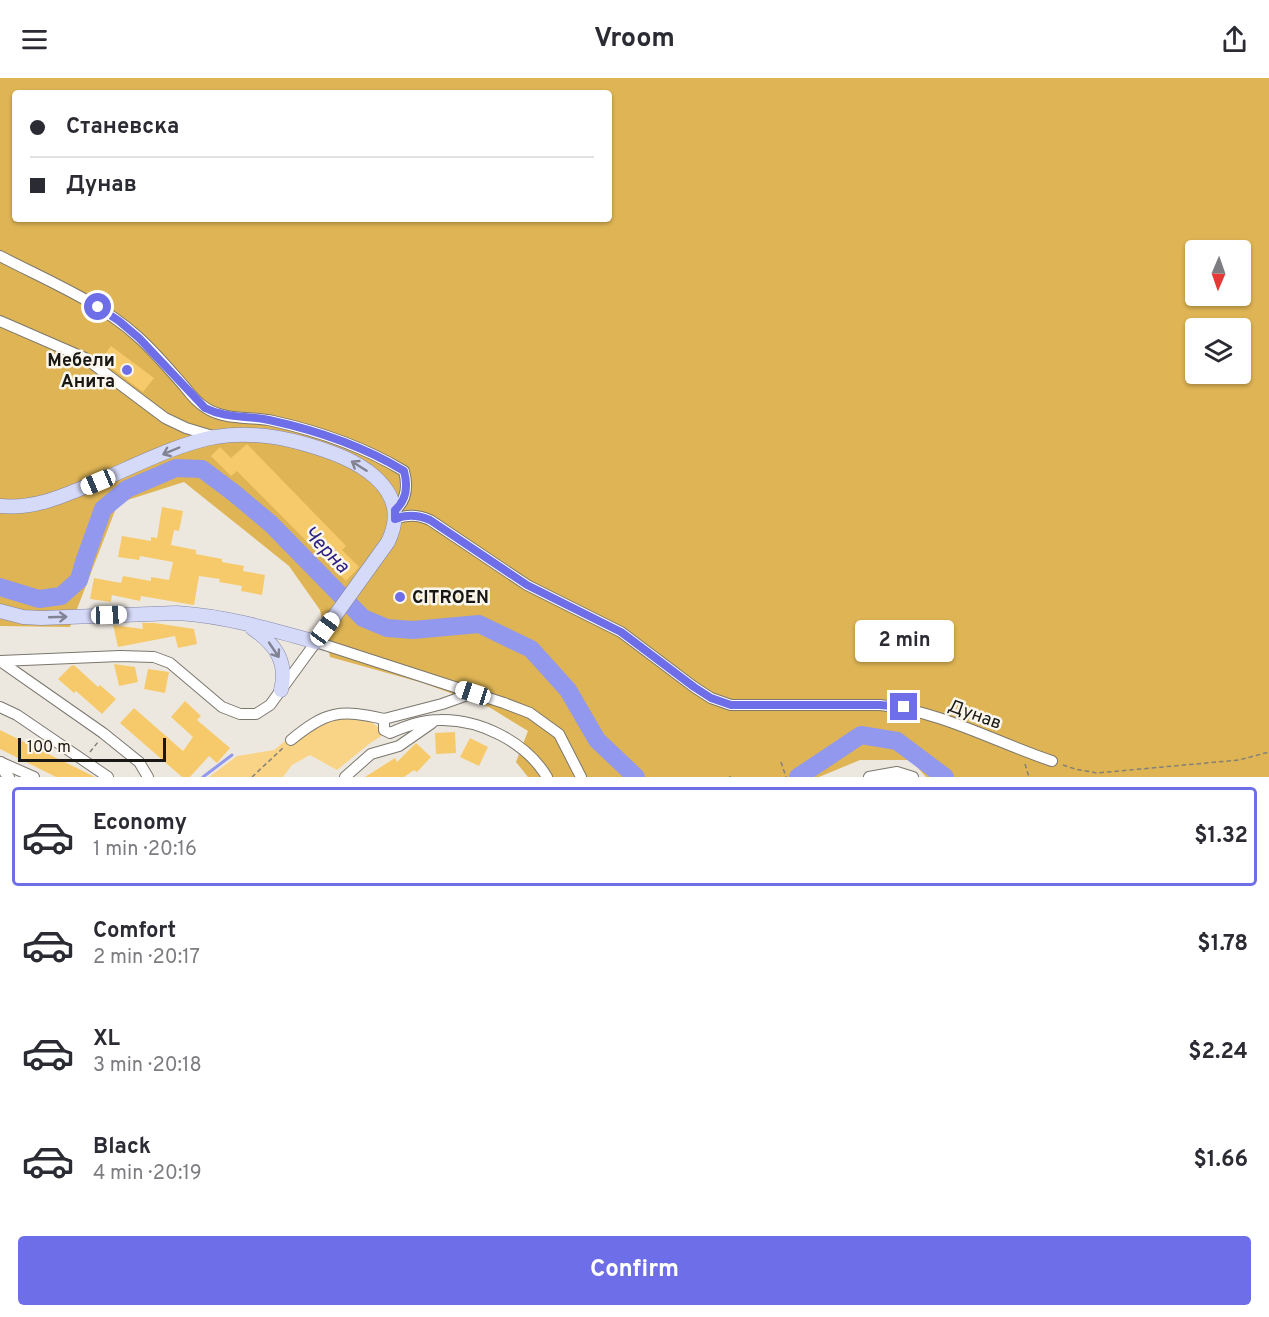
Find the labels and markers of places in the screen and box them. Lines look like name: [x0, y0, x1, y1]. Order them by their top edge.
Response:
place label: Мебели Анита: [47, 350, 115, 394]
marker: Мебели Анита: [120, 363, 134, 377]
place label: CITROEN: [412, 587, 489, 610]
marker: CITROEN: [393, 590, 407, 604]

